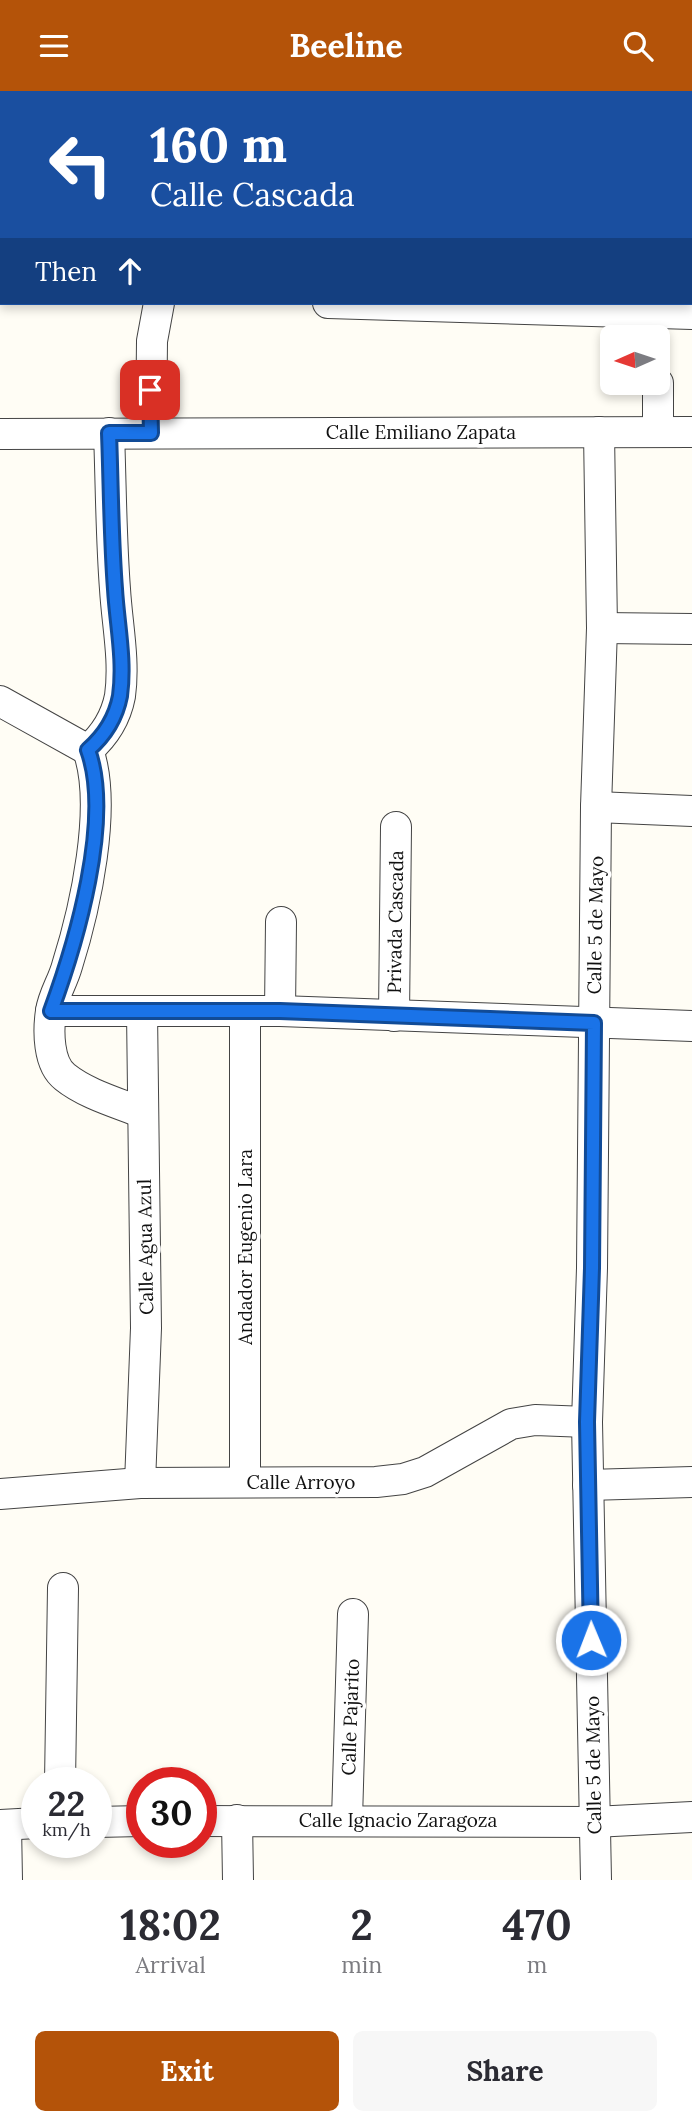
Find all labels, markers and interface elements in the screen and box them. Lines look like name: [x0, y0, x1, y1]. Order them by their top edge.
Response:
text: Beeline: [289, 25, 403, 66]
icon: menu: [35, 27, 73, 65]
icon: search: [619, 27, 657, 65]
text: 160 m: [150, 113, 287, 175]
icon: left: [35, 119, 126, 210]
text: Calle Cascada: [150, 174, 355, 215]
icon: ahead: [111, 252, 149, 290]
text: Then: [35, 255, 97, 288]
north arrow: [600, 325, 670, 395]
map controls: [600, 325, 670, 395]
pin: [120, 360, 180, 420]
icon: arrive: [131, 371, 169, 409]
street label: Calle Emiliano Zapata: [326, 420, 516, 444]
street label: Privada Cascada: [382, 850, 408, 994]
street label: Calle 5 de Mayo: [582, 855, 608, 995]
street label: Andador Eugenio Lara: [233, 1149, 257, 1346]
street label: Calle Agua Azul: [132, 1179, 158, 1315]
street label: Calle Arroyo: [247, 1470, 355, 1494]
position arrow: [554, 1603, 628, 1677]
street label: Calle Pajarito: [336, 1658, 364, 1776]
street label: Calle 5 de Mayo: [580, 1695, 606, 1835]
speed limit sign: 30: [126, 1767, 217, 1858]
text: 22: [48, 1781, 85, 1826]
street label: Calle Ignacio Zaragoza: [299, 1808, 497, 1832]
text: km/h: [42, 1818, 91, 1841]
text: 18:02: [120, 1898, 221, 1952]
text: 2: [350, 1898, 373, 1952]
text: 470: [502, 1898, 572, 1952]
text: Arrival: [135, 1950, 206, 1979]
text: min: [341, 1950, 382, 1979]
text: m: [527, 1950, 547, 1979]
button: Exit: [35, 2031, 339, 2111]
button: Share: [353, 2031, 657, 2111]

